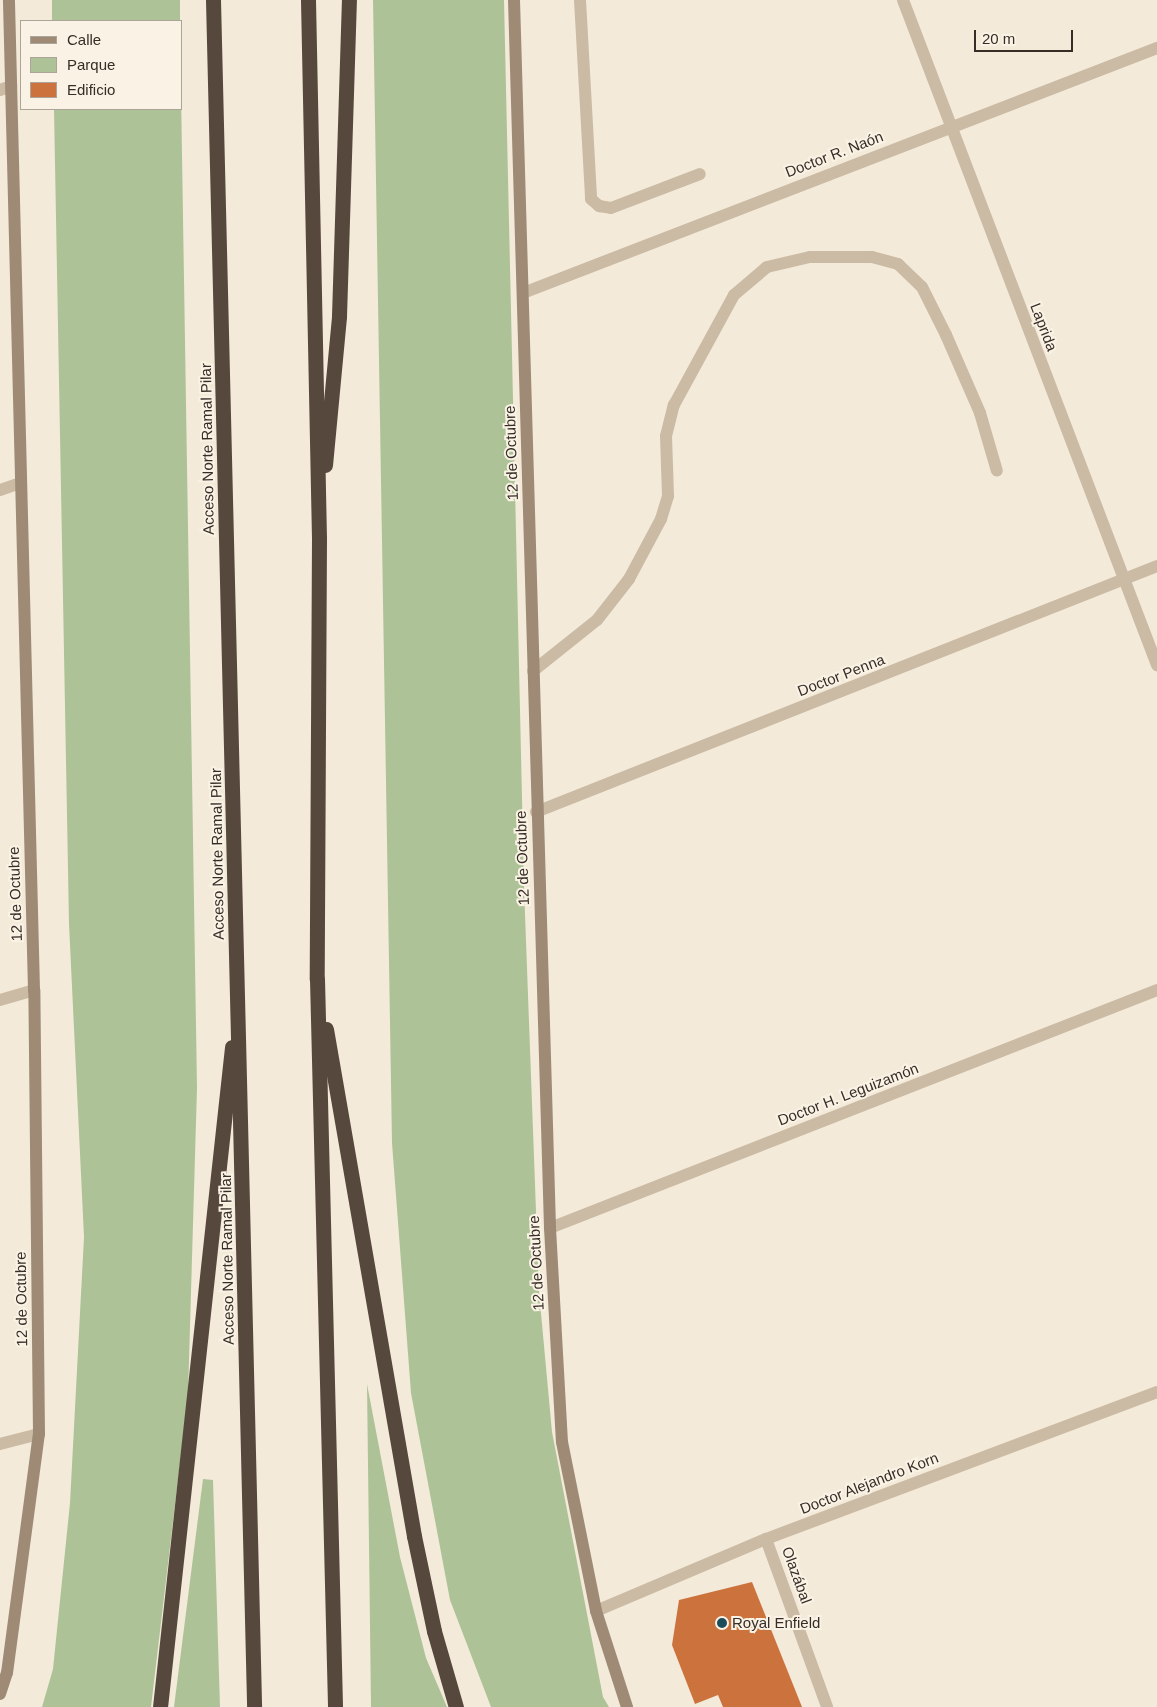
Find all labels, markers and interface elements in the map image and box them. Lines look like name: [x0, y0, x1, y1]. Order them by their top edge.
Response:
legend: [20, 20, 182, 110]
scale bar: [977, 20, 1076, 52]
text: 20 m: [982, 30, 1015, 47]
text: Calle: [67, 31, 101, 48]
text: Parque: [67, 56, 115, 73]
text: Edificio: [67, 81, 115, 98]
street label: Doctor R. Naón: [783, 127, 885, 181]
street label: Laprida: [1027, 300, 1061, 354]
street label: Acceso Norte Ramal Pilar: [197, 363, 217, 535]
street label: 12 de Octubre: [500, 405, 522, 501]
street label: Doctor Penna: [795, 650, 887, 700]
street label: Acceso Norte Ramal Pilar: [207, 768, 227, 940]
street label: 12 de Octubre: [511, 810, 533, 906]
street label: 12 de Octubre: [4, 846, 26, 942]
street label: Doctor H. Leguizamón: [775, 1059, 921, 1129]
street label: Acceso Norte Ramal Pilar: [217, 1173, 237, 1345]
street label: 12 de Octubre: [525, 1215, 547, 1311]
street label: 12 de Octubre: [11, 1251, 31, 1347]
street label: Doctor Alejandro Korn: [797, 1448, 941, 1518]
street label: Olazábal: [778, 1544, 816, 1606]
place label: Royal Enfield: [732, 1614, 820, 1632]
marker: Royal Enfield: [716, 1617, 728, 1629]

